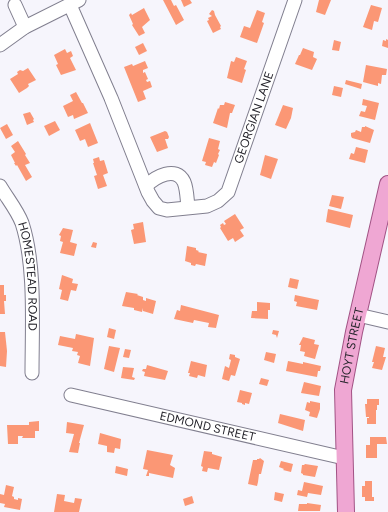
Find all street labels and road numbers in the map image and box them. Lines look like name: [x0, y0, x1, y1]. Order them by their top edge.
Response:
street label: GEORGIAN LANE: [231, 70, 276, 165]
street label: HOMESTEAD ROAD: [15, 220, 40, 331]
street label: HOYT STREET: [337, 306, 366, 385]
street label: EDMOND STREET: [158, 409, 257, 444]

